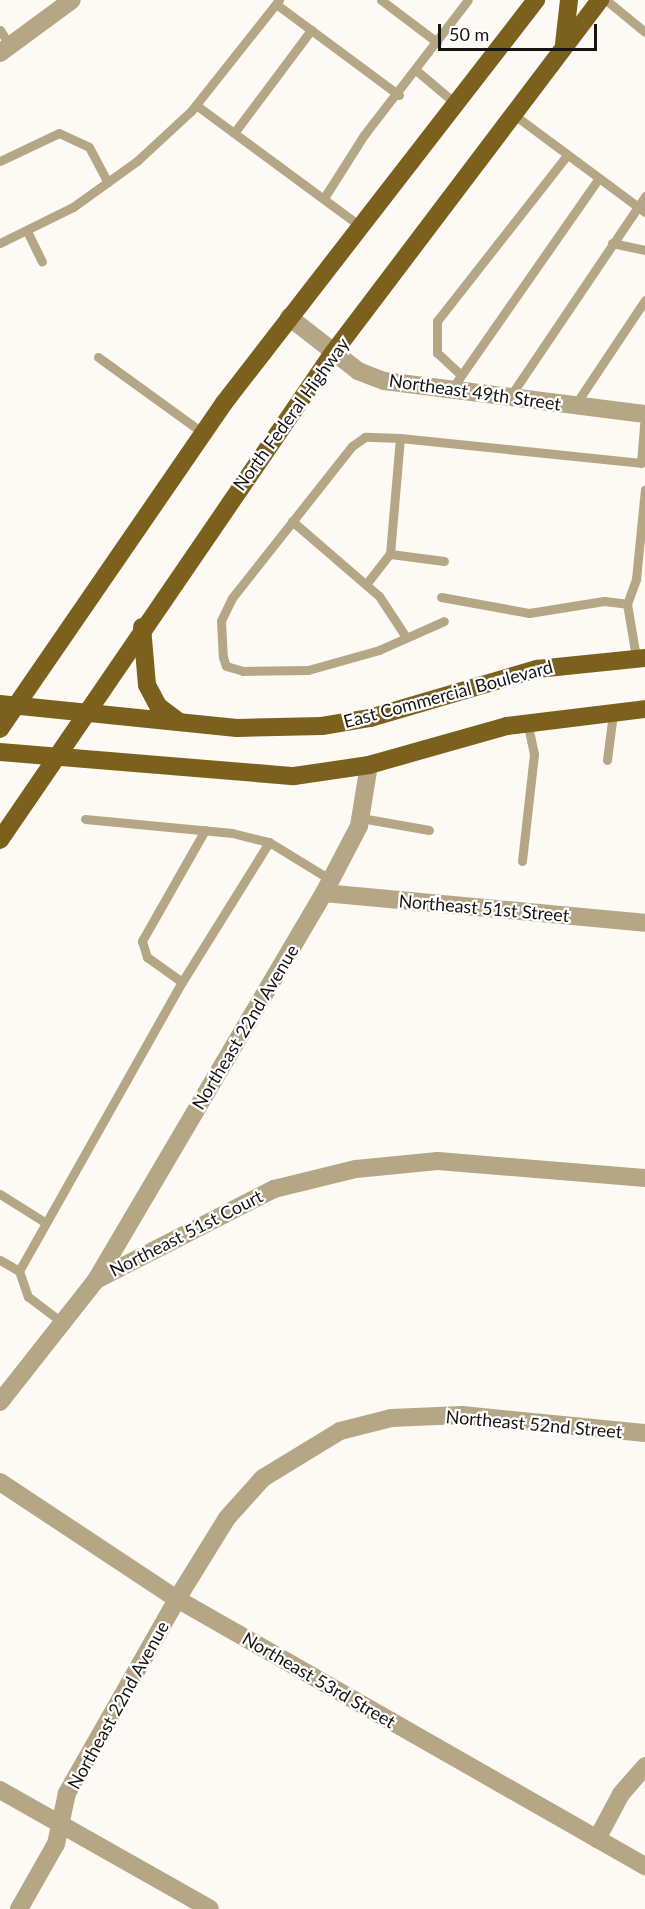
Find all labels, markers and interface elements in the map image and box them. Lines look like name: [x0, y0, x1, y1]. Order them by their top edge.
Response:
scale bar: [441, 12, 600, 50]
text: 50 m: [449, 23, 489, 45]
street label: North Federal Highway: [228, 333, 354, 495]
street label: Northeast 49th Street: [388, 369, 562, 415]
street label: East Commercial Boulevard: [341, 656, 555, 732]
street label: Northeast 51st Street: [398, 890, 570, 926]
street label: Northeast 22nd Avenue: [187, 940, 303, 1114]
street label: Northeast 51st Court: [106, 1185, 266, 1281]
street label: Northeast 52nd Street: [445, 1406, 623, 1442]
street label: Northeast 22nd Avenue: [63, 1617, 173, 1793]
street label: Northeast 53rd Street: [239, 1627, 399, 1733]

